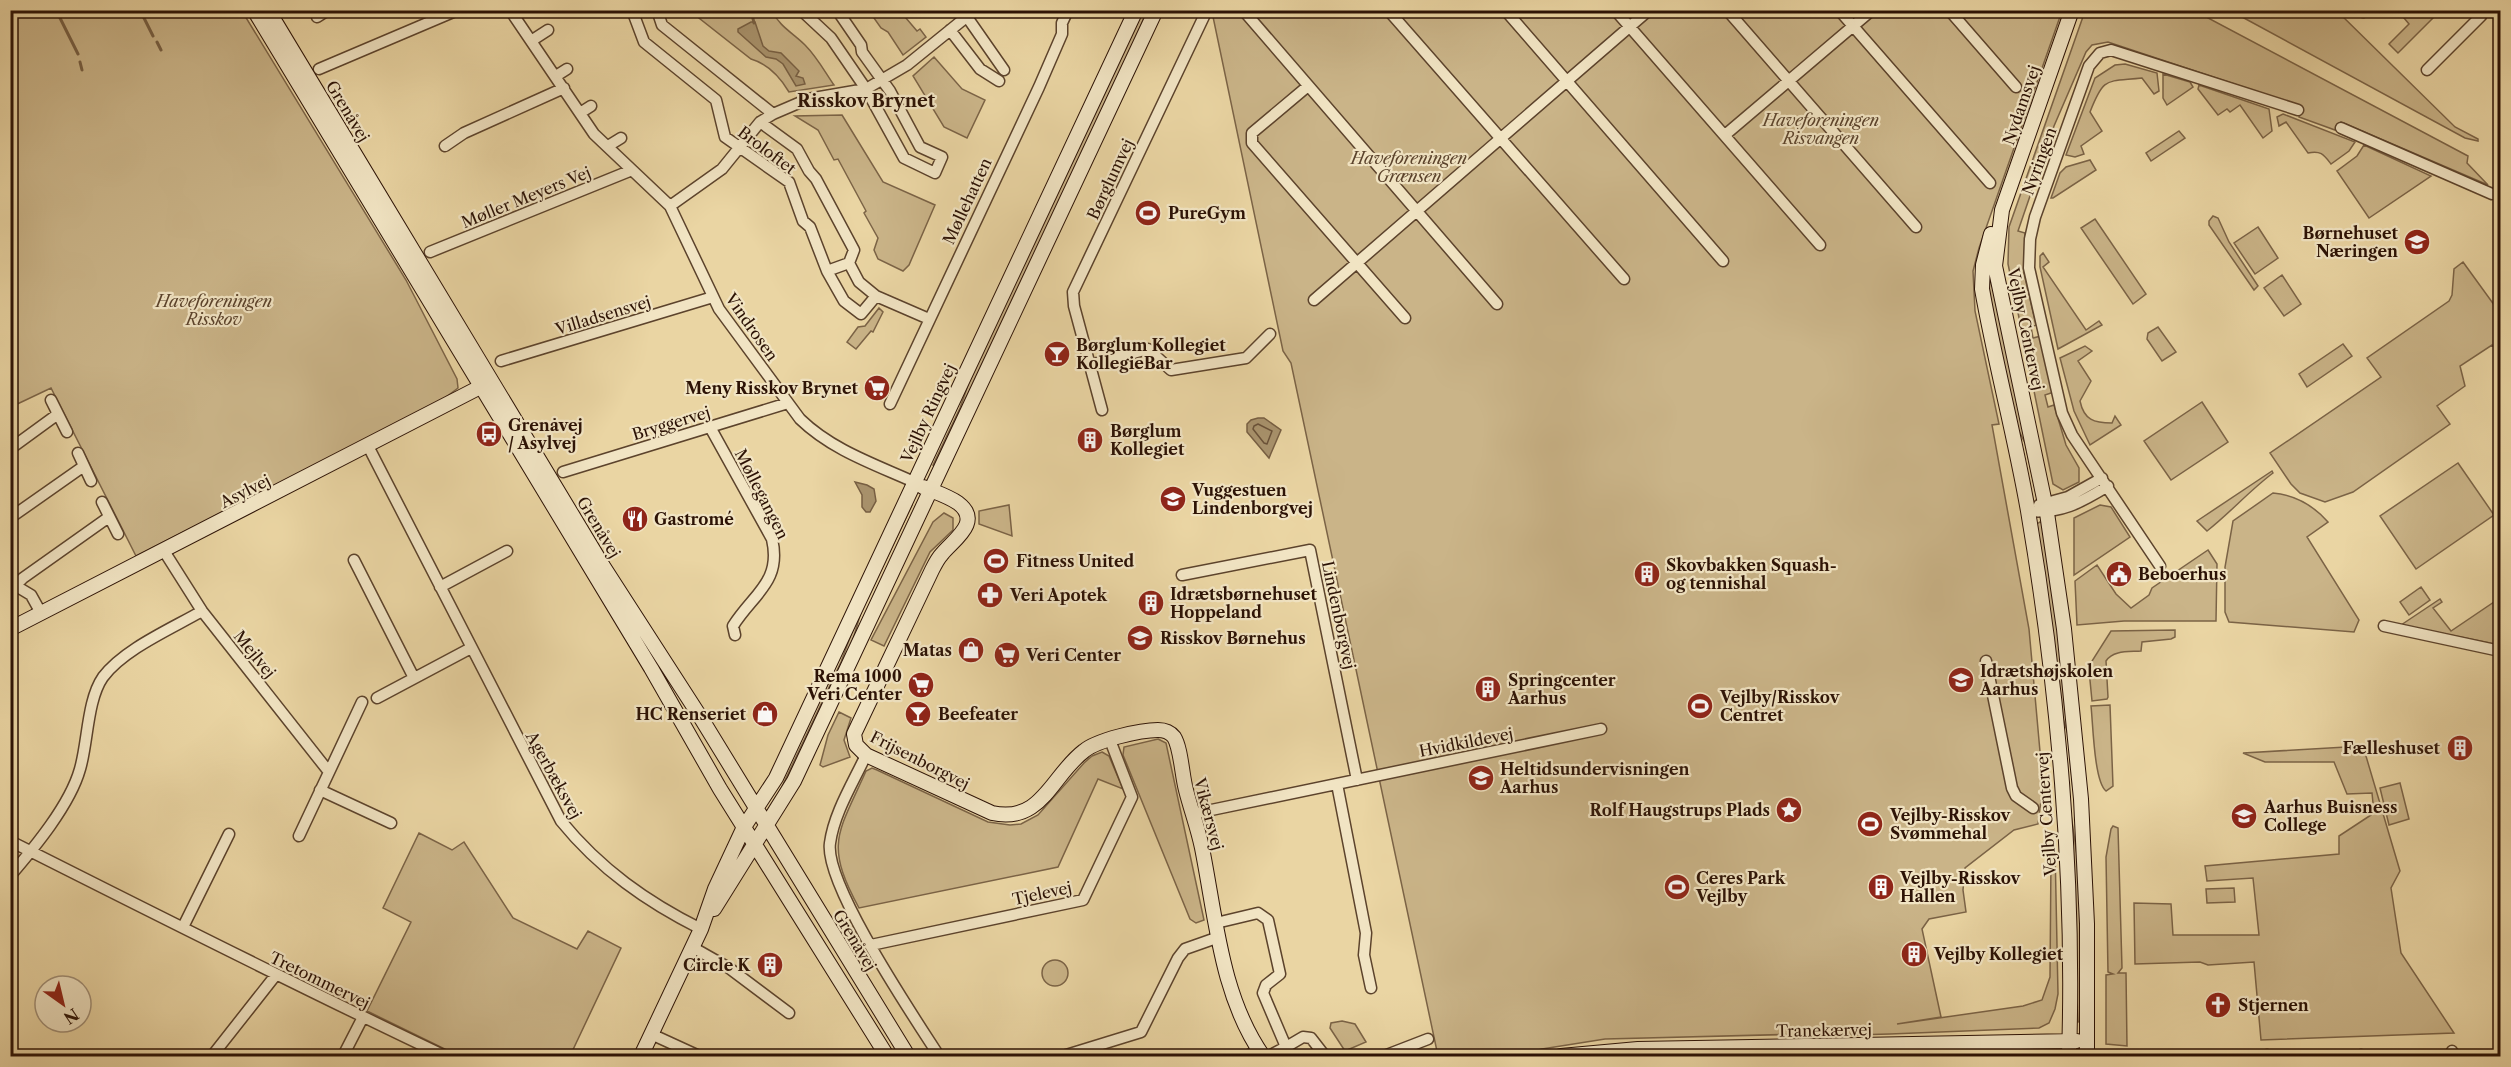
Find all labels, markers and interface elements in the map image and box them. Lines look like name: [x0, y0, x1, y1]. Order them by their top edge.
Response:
street label: Nydamsvej: [1998, 63, 2044, 147]
street label: Grenåvej: [322, 77, 374, 145]
district label: Risskov Brynet: [797, 90, 936, 112]
park label: Haveforeningen Risvangen: [1761, 110, 1879, 148]
street label: Broloftet: [734, 122, 800, 179]
street label: Nyringen: [2018, 124, 2060, 198]
street label: Børglumvej: [1083, 135, 1137, 223]
park label: Haveforeningen Grænsen: [1349, 148, 1467, 186]
street label: Møllehatten: [938, 155, 996, 247]
street label: Møller Meyers Vej: [458, 162, 594, 232]
sports icon: PureGym: [1133, 198, 1163, 228]
place label: PureGym: [1168, 203, 1246, 223]
place label: Børnehuset Næringen: [2302, 223, 2399, 261]
school or university icon: Børnehuset Næringen: [2402, 227, 2432, 257]
street label: Vejlby Centervej: [2003, 265, 2049, 392]
street label: Vindrosen: [721, 288, 783, 365]
park label: Haveforeningen Risskov: [154, 291, 272, 329]
street label: Villadsensvej: [552, 291, 653, 339]
place label: Børglum Kollegiet KollegieBar: [1076, 335, 1226, 373]
bar icon: Børglum Kollegiet KollegieBar: [1042, 339, 1072, 369]
street label: Vejlby Ringvej: [896, 360, 960, 467]
supermarket icon: Meny Risskov Brynet: [862, 373, 892, 403]
place label: Meny Risskov Brynet: [685, 378, 859, 398]
street label: Bryggervej: [630, 402, 712, 444]
place label: Grenåvej / Asylvej: [508, 415, 583, 453]
bus stop icon: Grenåvej / Asylvej: [474, 419, 504, 449]
place label: Børglum Kollegiet: [1110, 421, 1185, 459]
building icon: Børglum Kollegiet: [1075, 425, 1105, 455]
street label: Møllegangen: [731, 446, 793, 542]
street label: Asylvej: [216, 470, 274, 513]
place label: Vuggestuen Lindenborgvej: [1191, 480, 1313, 518]
school or university icon: Vuggestuen Lindenborgvej: [1158, 484, 1188, 514]
street label: Grenåvej: [573, 493, 625, 561]
restaurant icon: Gastromé: [620, 504, 650, 534]
place label: Gastromé: [654, 509, 734, 529]
sports icon: Fitness United: [981, 546, 1011, 576]
place label: Fitness United: [1016, 551, 1135, 571]
place label: Skovbakken Squash- og tennishal: [1666, 555, 1837, 593]
street label: Lindenborgvej: [1318, 559, 1360, 671]
building icon: Skovbakken Squash- og tennishal: [1632, 559, 1662, 589]
public building icon: Beboerhus: [2104, 559, 2134, 589]
place label: Beboerhus: [2138, 564, 2226, 584]
pharmacy icon: Veri Apotek: [975, 580, 1005, 610]
place label: Idrætsbørnehuset Hoppeland: [1170, 584, 1317, 622]
place label: Veri Apotek: [1009, 585, 1108, 605]
building icon: Idrætsbørnehuset Hoppeland: [1136, 588, 1166, 618]
school or university icon: Risskov Børnehus: [1125, 623, 1155, 653]
street label: Mejlvej: [230, 626, 280, 682]
place label: Risskov Børnehus: [1160, 628, 1306, 648]
shop icon: Matas: [956, 635, 986, 665]
place label: Matas: [903, 640, 952, 660]
supermarket icon: Veri Center: [992, 640, 1022, 670]
place label: Veri Center: [1025, 645, 1121, 665]
place label: Idrætshøjskolen Aarhus: [1979, 661, 2113, 699]
school or university icon: Idrætshøjskolen Aarhus: [1946, 665, 1976, 695]
place label: Rema 1000 Veri Center: [806, 666, 902, 704]
supermarket icon: Rema 1000 Veri Center: [906, 670, 936, 700]
place label: Springcenter Aarhus: [1507, 670, 1616, 708]
building icon: Springcenter Aarhus: [1473, 674, 1503, 704]
place label: Vejlby/Risskov Centret: [1719, 687, 1841, 725]
sports icon: Vejlby/Risskov Centret: [1685, 691, 1715, 721]
shop icon: HC Renseriet: [750, 699, 780, 729]
bar icon: Beefeater: [903, 699, 933, 729]
place label: HC Renseriet: [635, 704, 747, 724]
place label: Beefeater: [938, 704, 1018, 724]
street label: Hvidkildevej: [1417, 723, 1515, 761]
street label: Frijsenborgvej: [867, 726, 973, 794]
street label: Agerbæksvej: [521, 727, 586, 822]
building icon: Fælleshuset: [2445, 733, 2475, 763]
place label: Fælleshuset: [2342, 738, 2441, 758]
street label: Vejlby Centervej: [2032, 751, 2060, 878]
place label: Heltidsundervisningen Aarhus: [1499, 759, 1690, 797]
school or university icon: Heltidsundervisningen Aarhus: [1466, 763, 1496, 793]
street label: Vikærsvej: [1190, 775, 1228, 852]
place icon: Rolf Haugstrups Plads: [1774, 795, 1804, 825]
place label: Aarhus Buisness College: [2263, 797, 2397, 835]
place label: Rolf Haugstrups Plads: [1589, 800, 1770, 820]
school or university icon: Aarhus Buisness College: [2229, 801, 2259, 831]
place label: Vejlby-Risskov Svømmehal: [1889, 805, 2012, 843]
sports icon: Vejlby-Risskov Svømmehal: [1855, 809, 1885, 839]
place label: Ceres Park Vejlby: [1695, 868, 1786, 906]
place label: Vejlby-Risskov Hallen: [1899, 868, 2022, 906]
sports icon: Ceres Park Vejlby: [1662, 872, 1692, 902]
building icon: Vejlby-Risskov Hallen: [1866, 872, 1896, 902]
street label: Tjelevej: [1010, 877, 1074, 909]
street label: Grenåvej: [829, 906, 881, 974]
building icon: Vejlby Kollegiet: [1899, 939, 1929, 969]
place label: Vejlby Kollegiet: [1933, 944, 2064, 964]
street label: Tretommervej: [267, 947, 373, 1013]
building icon: Circle K: [755, 950, 785, 980]
place label: Circle K: [683, 955, 751, 975]
north arrow: [33, 974, 93, 1034]
church icon: Stjernen: [2203, 990, 2233, 1020]
place label: Stjernen: [2238, 995, 2309, 1015]
text: N: [60, 1004, 83, 1029]
street label: Tranekærvej: [1776, 1019, 1872, 1041]

